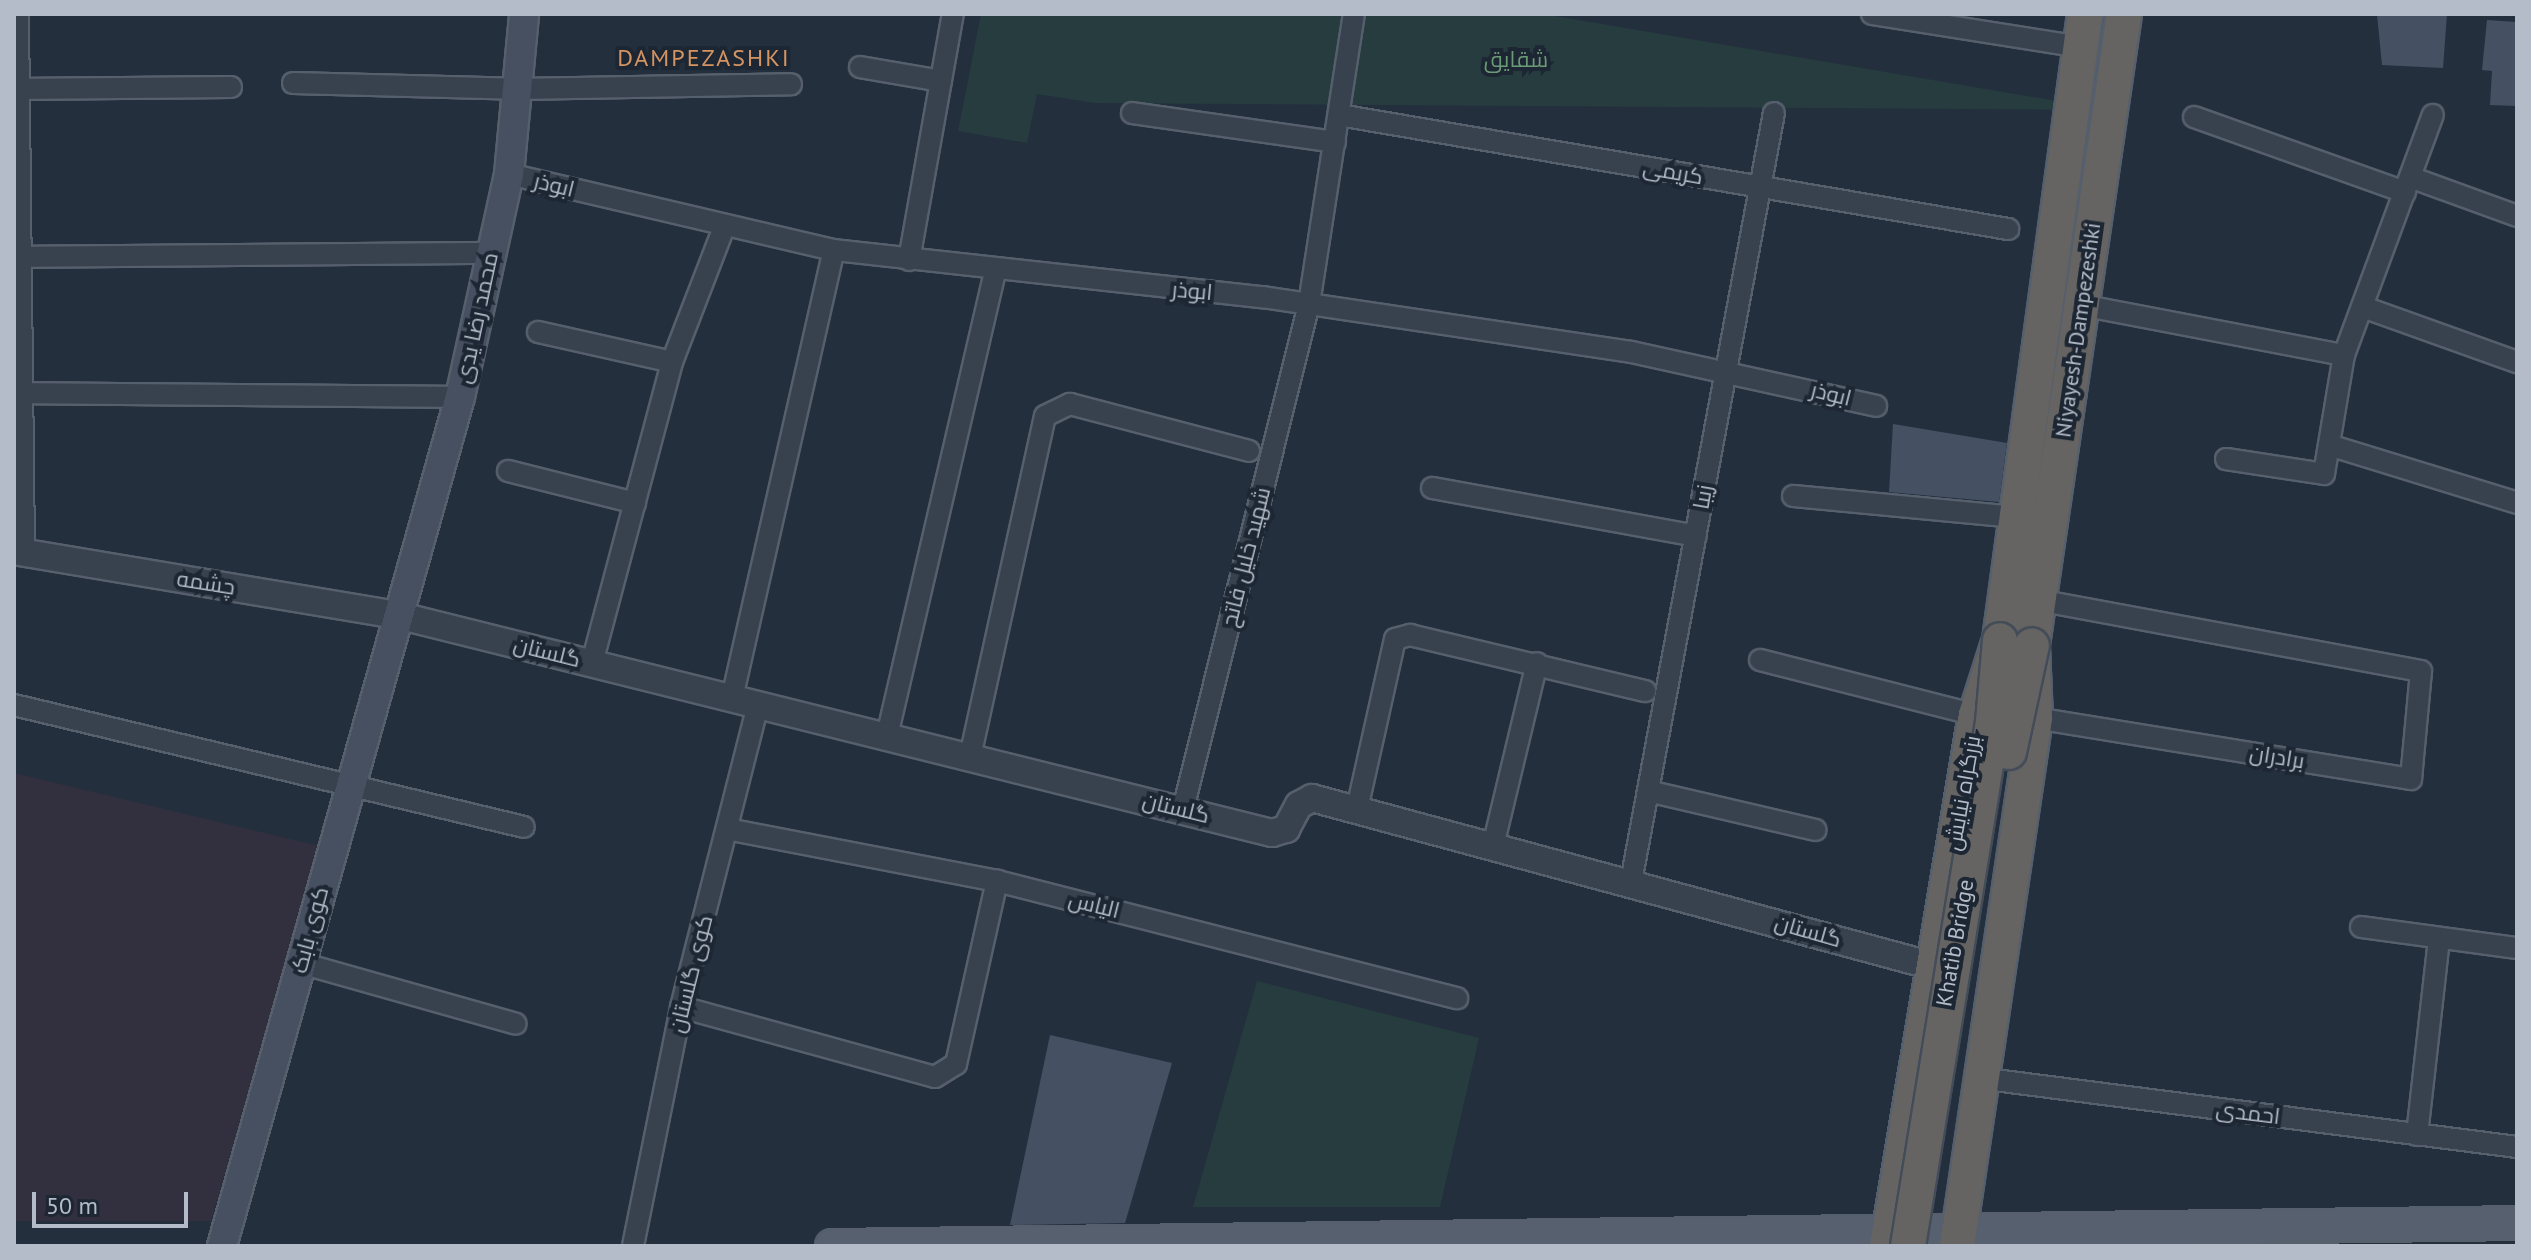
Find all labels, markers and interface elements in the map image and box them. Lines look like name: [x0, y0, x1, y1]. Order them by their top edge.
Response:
district label: DAMPEZASHKI: [617, 44, 791, 72]
park label: شقایق: [1484, 47, 1548, 73]
street label: کریمی: [1641, 154, 1705, 190]
street label: ابوذر: [531, 167, 577, 203]
street label: Niyayesh-Dampezeshki: [2050, 221, 2106, 439]
street label: محمد رضا یدی: [450, 250, 504, 386]
street label: ابوذر: [1170, 276, 1214, 306]
street label: ابوذر: [1808, 376, 1854, 412]
street label: زیبا: [1688, 483, 1718, 511]
street label: شهید خلیل فاتح: [1216, 484, 1276, 630]
street label: چشمه: [175, 565, 237, 601]
street label: گلستان: [511, 631, 583, 673]
street label: بزرگراه نیایش: [1940, 733, 1986, 853]
street label: برادران: [2248, 740, 2306, 774]
street label: گلستان: [1140, 787, 1212, 829]
street label: Khatib Bridge: [1931, 877, 1979, 1009]
street label: کوی بابک: [286, 884, 334, 976]
street label: الیاس: [1066, 886, 1122, 924]
street label: گلستان: [1772, 909, 1844, 953]
street label: کوی گلستان: [664, 912, 718, 1036]
street label: احمدی: [2214, 1096, 2282, 1130]
scale bar: [36, 1176, 192, 1226]
text: 50 m: [46, 1190, 98, 1221]

